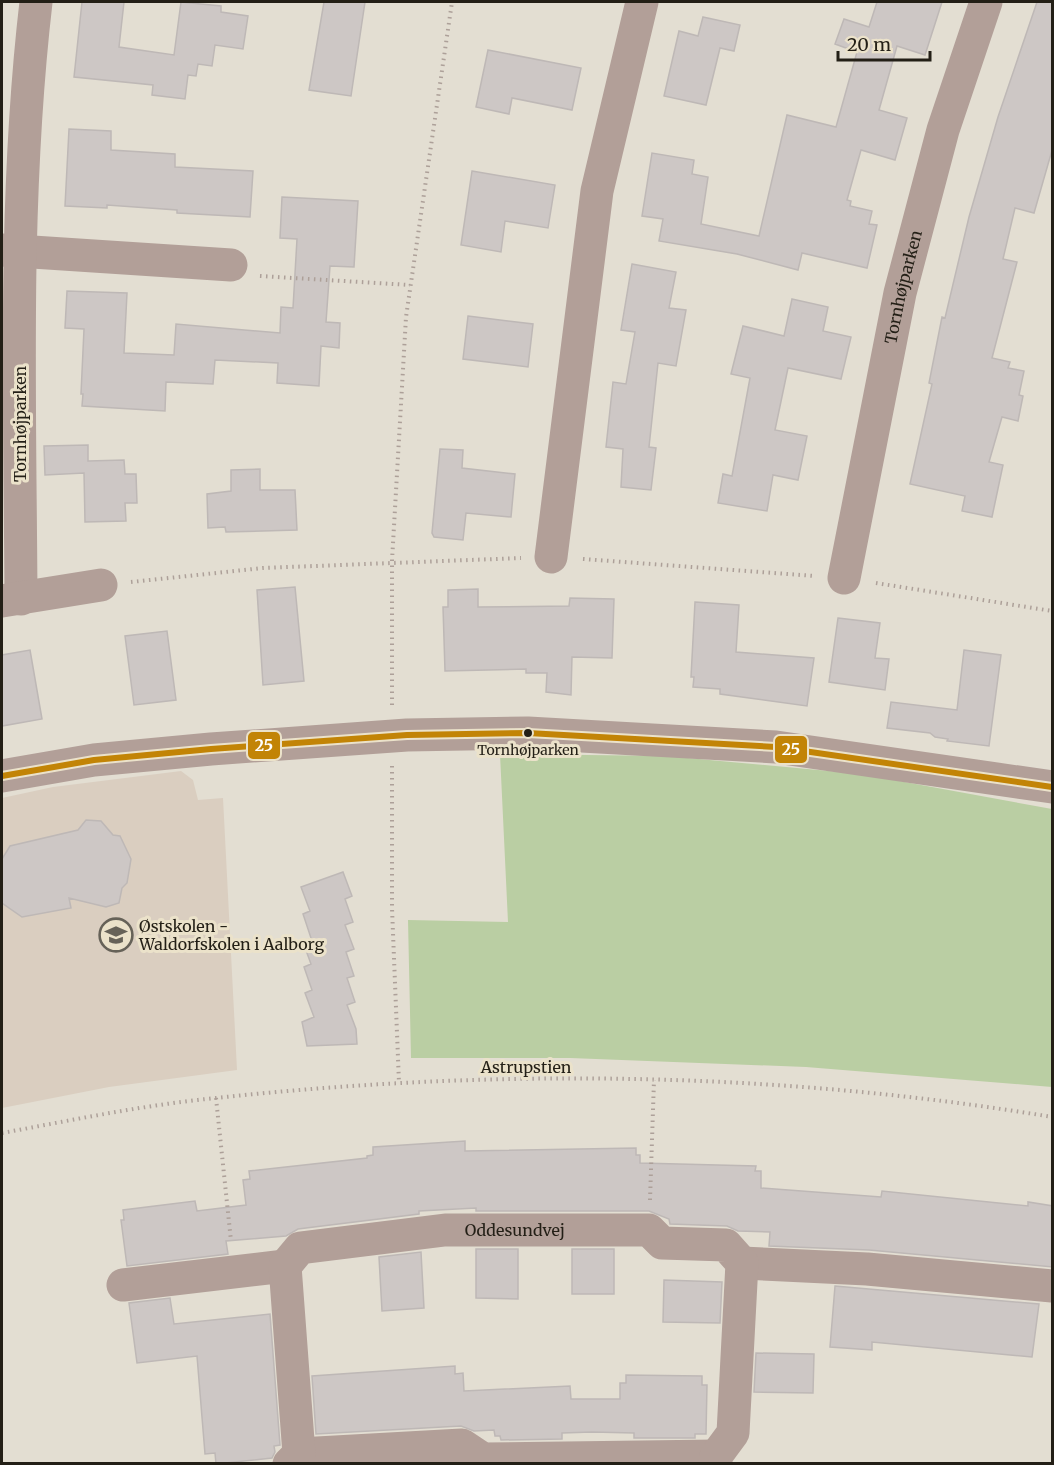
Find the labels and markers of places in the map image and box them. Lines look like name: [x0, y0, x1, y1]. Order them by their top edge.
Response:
marker: Tornhøjparken: [522, 727, 534, 739]
place label: Tornhøjparken: [477, 741, 579, 759]
place label: Østskolen - Waldorfskolen i Aalborg: [138, 916, 324, 954]
school or university icon: Østskolen - Waldorfskolen i Aalborg: [98, 917, 134, 953]

